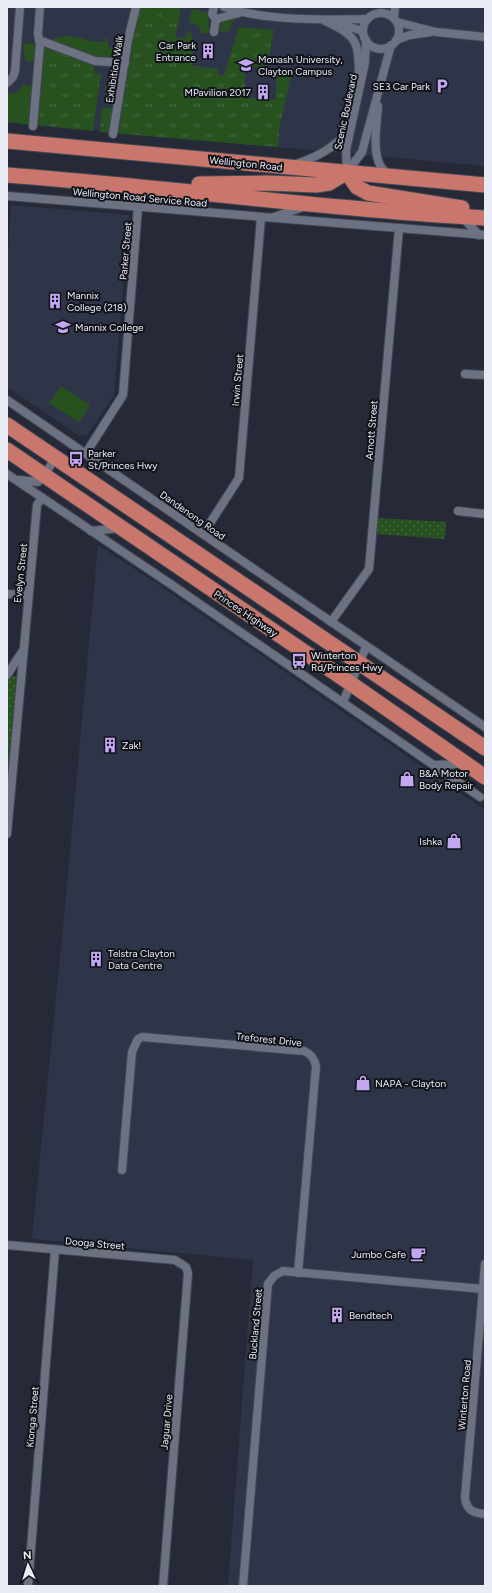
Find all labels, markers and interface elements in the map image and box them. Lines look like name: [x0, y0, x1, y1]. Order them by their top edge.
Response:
street label: Exhibition Walk: [103, 34, 126, 104]
place label: Car Park Entrance: [156, 39, 197, 64]
building icon: Car Park Entrance: [199, 42, 217, 60]
place label: Monash University, Clayton Campus: [258, 53, 343, 78]
school or university icon: Monash University, Clayton Campus: [237, 56, 255, 74]
street label: Scenic Boulevard: [331, 73, 360, 151]
parking icon: SE3 Car Park: [433, 77, 451, 95]
place label: SE3 Car Park: [373, 80, 430, 93]
building icon: MPavilion 2017: [254, 83, 272, 101]
place label: MPavilion 2017: [184, 86, 252, 99]
street label: Wellington Road: [209, 153, 283, 174]
street label: Wellington Road Service Road: [72, 185, 208, 210]
street label: Parker Street: [116, 221, 135, 281]
place label: Mannix College (218): [67, 289, 127, 314]
building icon: Mannix College (218): [46, 292, 64, 310]
school or university icon: Mannix College: [54, 318, 72, 336]
place label: Mannix College: [75, 321, 144, 334]
street label: Irwin Street: [229, 353, 246, 407]
street label: Arnott Street: [362, 400, 381, 460]
place label: Parker St/Princes Hwy: [88, 447, 158, 472]
bus stop icon: Parker St/Princes Hwy: [67, 450, 85, 468]
street label: Dandenong Road: [157, 488, 228, 543]
street label: Evelyn Street: [11, 542, 30, 604]
street label: Princes Highway: [211, 587, 281, 640]
place label: Winterton Rd/Princes Hwy: [311, 649, 383, 674]
bus stop icon: Winterton Rd/Princes Hwy: [290, 652, 308, 670]
building icon: Zak!: [101, 736, 119, 754]
place label: Zak!: [122, 739, 141, 752]
place label: B&A Motor Body Repair: [419, 767, 474, 792]
shop icon: B&A Motor Body Repair: [398, 770, 416, 788]
shop icon: Ishka: [445, 832, 463, 850]
place label: Ishka: [419, 835, 442, 848]
place label: Telstra Clayton Data Centre: [108, 947, 175, 972]
building icon: Telstra Clayton Data Centre: [87, 950, 105, 968]
street label: Treforest Drive: [235, 1030, 303, 1049]
shop icon: NAPA - Clayton: [354, 1074, 372, 1092]
place label: NAPA - Clayton: [375, 1077, 446, 1090]
street label: Dooga Street: [65, 1234, 126, 1253]
cafe icon: Jumbo Cafe: [409, 1245, 427, 1263]
place label: Jumbo Cafe: [351, 1248, 407, 1261]
street label: Buckland Street: [246, 1288, 265, 1360]
building icon: Bendtech: [328, 1306, 346, 1324]
place label: Bendtech: [349, 1309, 393, 1322]
street label: Winterton Road: [455, 1359, 474, 1431]
street label: Kionga Street: [23, 1386, 42, 1448]
street label: Jaguar Drive: [158, 1393, 175, 1450]
north arrow: [8, 1545, 48, 1585]
text: N: [23, 1549, 32, 1562]

